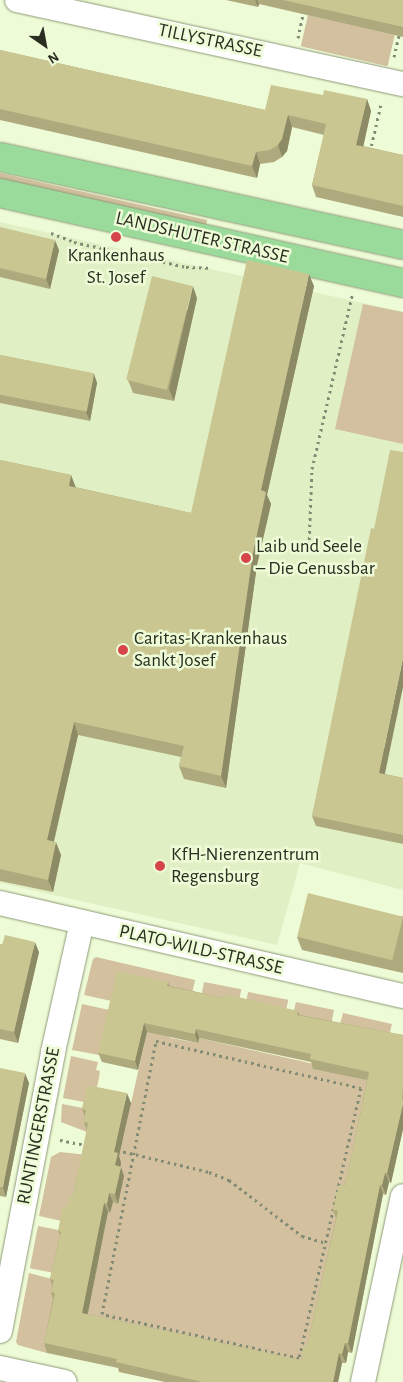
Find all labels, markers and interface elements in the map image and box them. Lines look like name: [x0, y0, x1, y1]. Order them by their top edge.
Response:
street label: TILLYSTRASSE: [156, 19, 264, 63]
north arrow: [20, 20, 70, 70]
text: N: [45, 49, 61, 66]
street label: LANDSHUTER STRASSE: [113, 207, 291, 269]
marker: Krankenhaus St. Josef: [110, 231, 122, 243]
place label: Krankenhaus St. Josef: [68, 245, 164, 289]
place label: Laib und Seele – Die Genussbar: [256, 536, 375, 580]
marker: Laib und Seele – Die Genussbar: [240, 552, 252, 564]
place label: Caritas-Krankenhaus Sankt Josef: [134, 628, 287, 672]
marker: Caritas-Krankenhaus Sankt Josef: [116, 643, 130, 657]
place label: KfH-Nierenzentrum Regensburg: [171, 844, 320, 888]
marker: KfH-Nierenzentrum Regensburg: [153, 859, 167, 873]
street label: PLATO-WILD-STRASSE: [117, 920, 285, 980]
street label: RUNTINGERSTRASSE: [13, 1046, 65, 1206]

